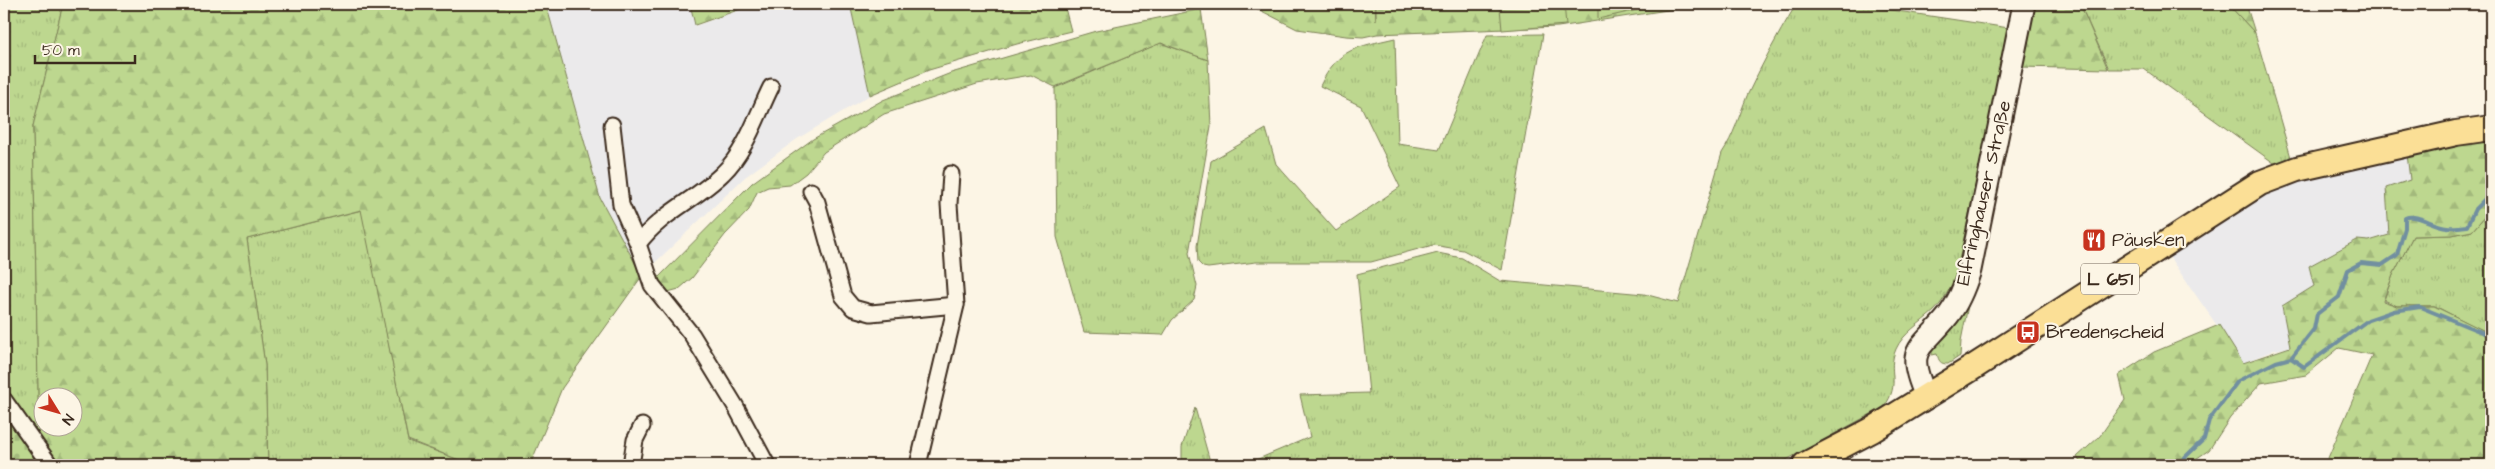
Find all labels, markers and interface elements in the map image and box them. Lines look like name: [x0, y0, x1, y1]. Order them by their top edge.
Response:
scale bar: [35, 32, 135, 64]
text: 50 m: [42, 40, 80, 61]
street label: Elfringhauser Straße: [1950, 98, 2019, 288]
restaurant icon: Päusken: [2081, 227, 2107, 253]
place label: Päusken: [2112, 227, 2184, 254]
road number: L 651: [2081, 264, 2139, 294]
bus stop icon: Bredenscheid: [2015, 319, 2041, 345]
place label: Bredenscheid: [2046, 319, 2164, 346]
north arrow: [32, 386, 82, 436]
text: N: [57, 410, 78, 429]

